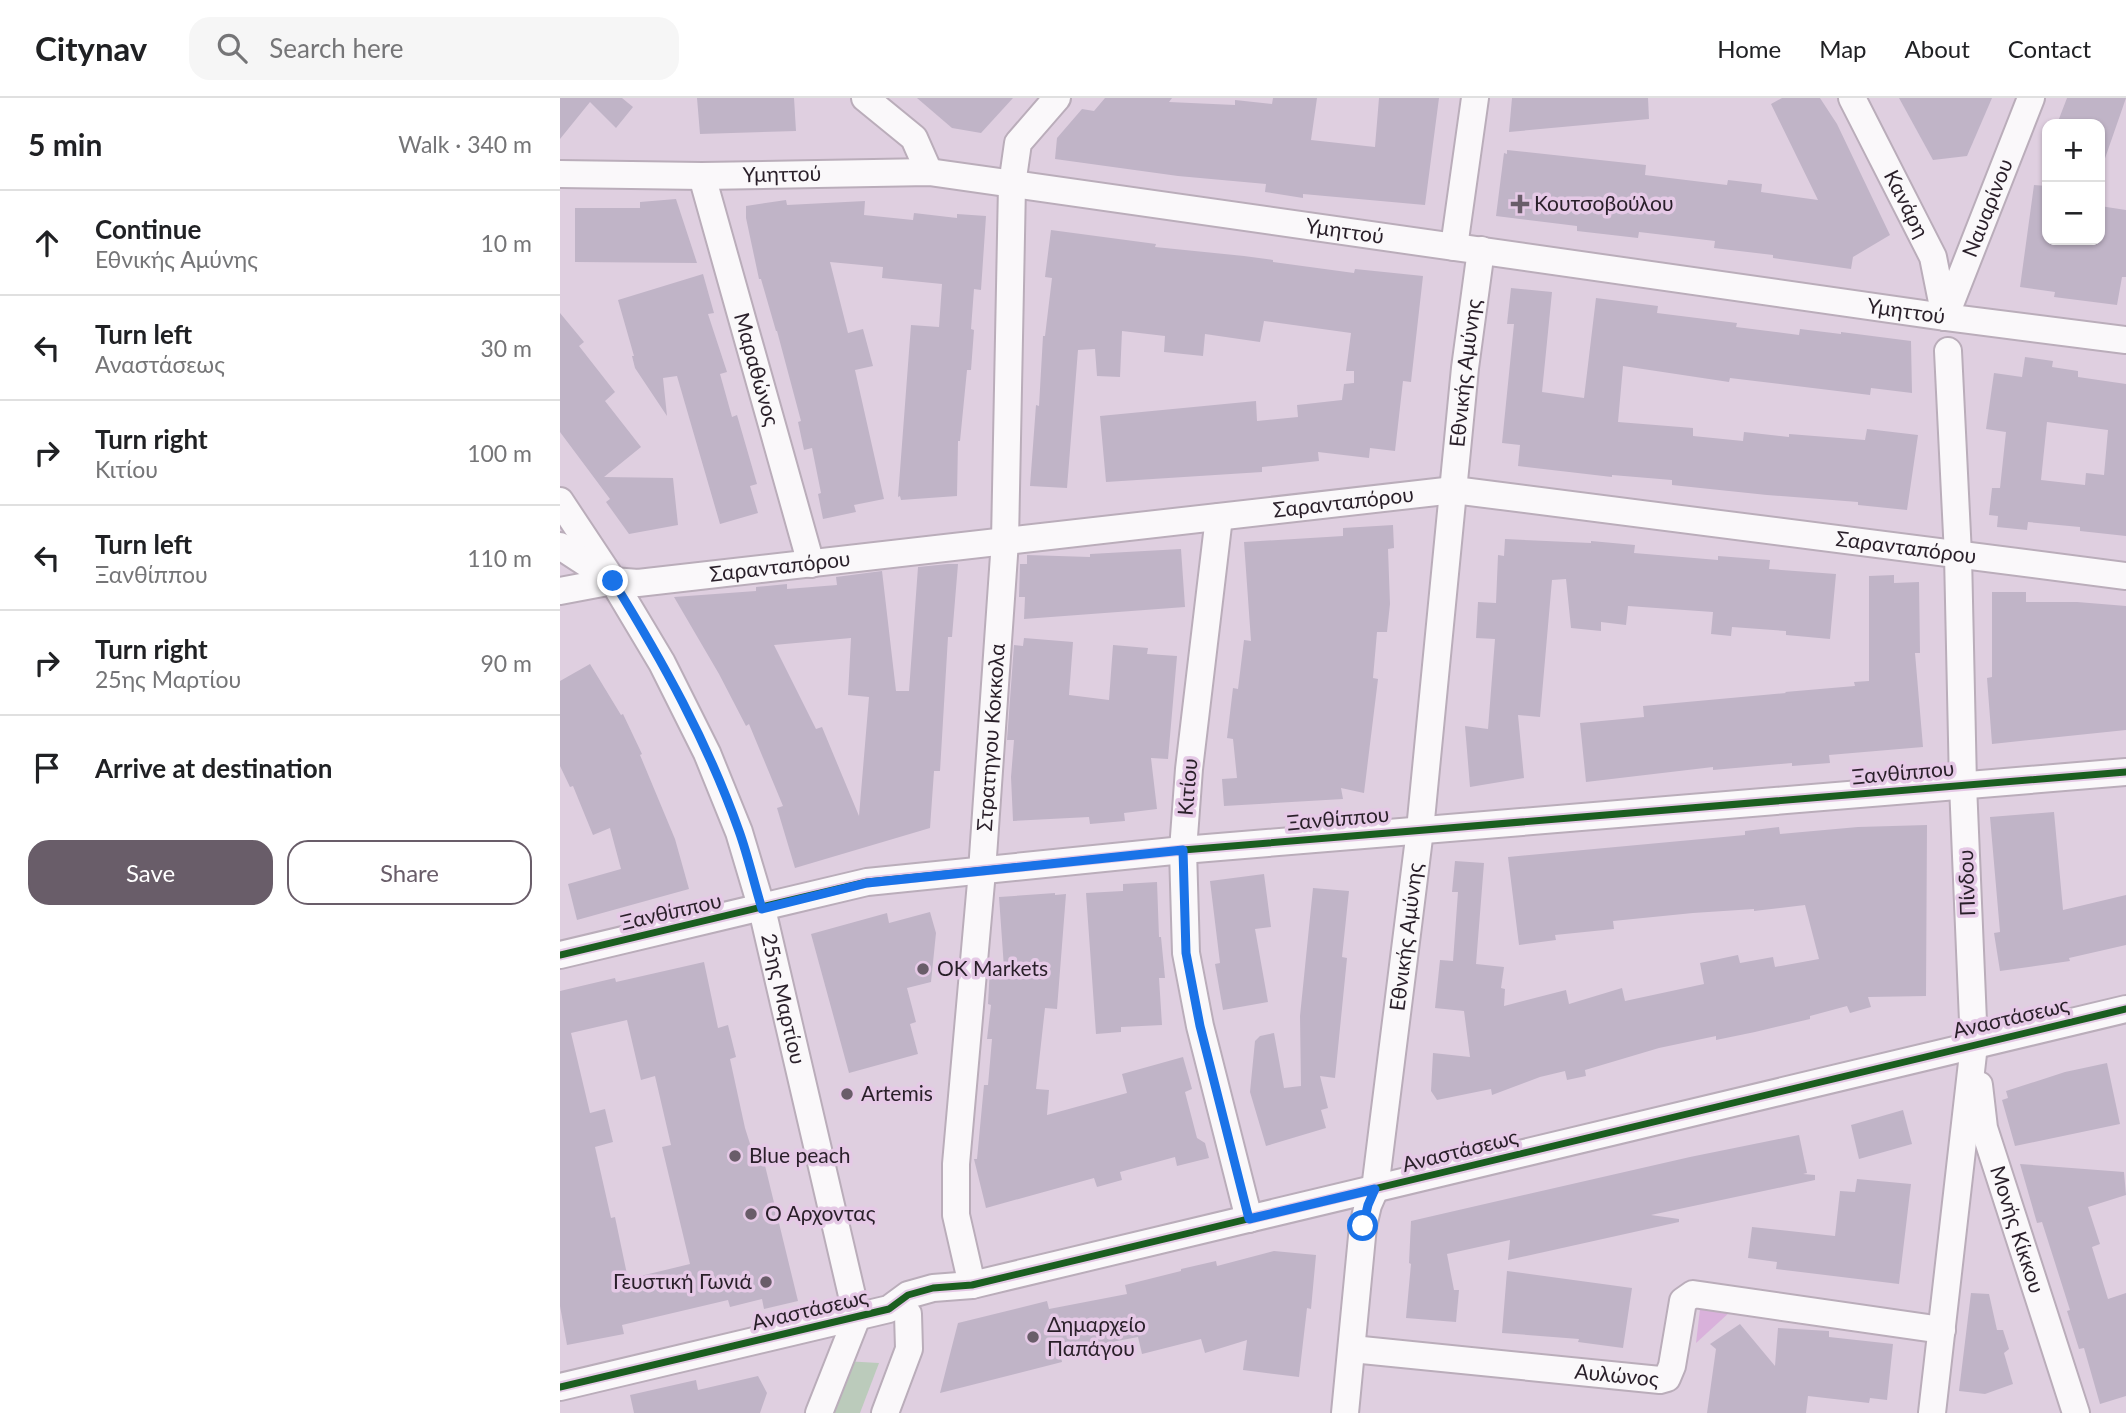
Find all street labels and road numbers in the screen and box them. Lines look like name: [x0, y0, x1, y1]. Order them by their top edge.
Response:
street label: Ναυαρίνου: [1956, 155, 2017, 260]
street label: Υμηττού: [742, 160, 821, 186]
street label: Κανάρη: [1880, 165, 1935, 241]
street label: Υμηττού: [1304, 212, 1386, 248]
street label: Υμηττού: [1866, 292, 1947, 328]
street label: Εθνικής Αμύνης: [1443, 297, 1485, 448]
street label: Μαραθώνος: [730, 310, 786, 429]
street label: Σαρανταπόρου: [1272, 481, 1415, 522]
street label: Σαρανταπόρου: [1834, 525, 1978, 568]
street label: Σαρανταπόρου: [708, 545, 852, 586]
street label: Στρατηγου Κοκκολα: [971, 642, 1009, 832]
street label: Ξανθίππου: [1851, 755, 1955, 788]
street label: Κιτίου: [1172, 757, 1201, 817]
street label: Ξανθίππου: [1286, 801, 1390, 834]
street label: Πίνδου: [1952, 849, 1979, 917]
street label: Εθνικής Αμύνης: [1383, 861, 1427, 1012]
street label: Ξανθίππου: [618, 887, 724, 934]
street label: 25ης Μαρτίου: [757, 931, 812, 1066]
street label: Αναστάσεως: [1950, 991, 2071, 1042]
street label: Αναστάσεως: [1399, 1123, 1520, 1176]
street label: Μονής Κίκκου: [1986, 1162, 2050, 1296]
street label: Αναστάσεως: [749, 1283, 870, 1334]
street label: Αυλώνος: [1574, 1357, 1660, 1391]

